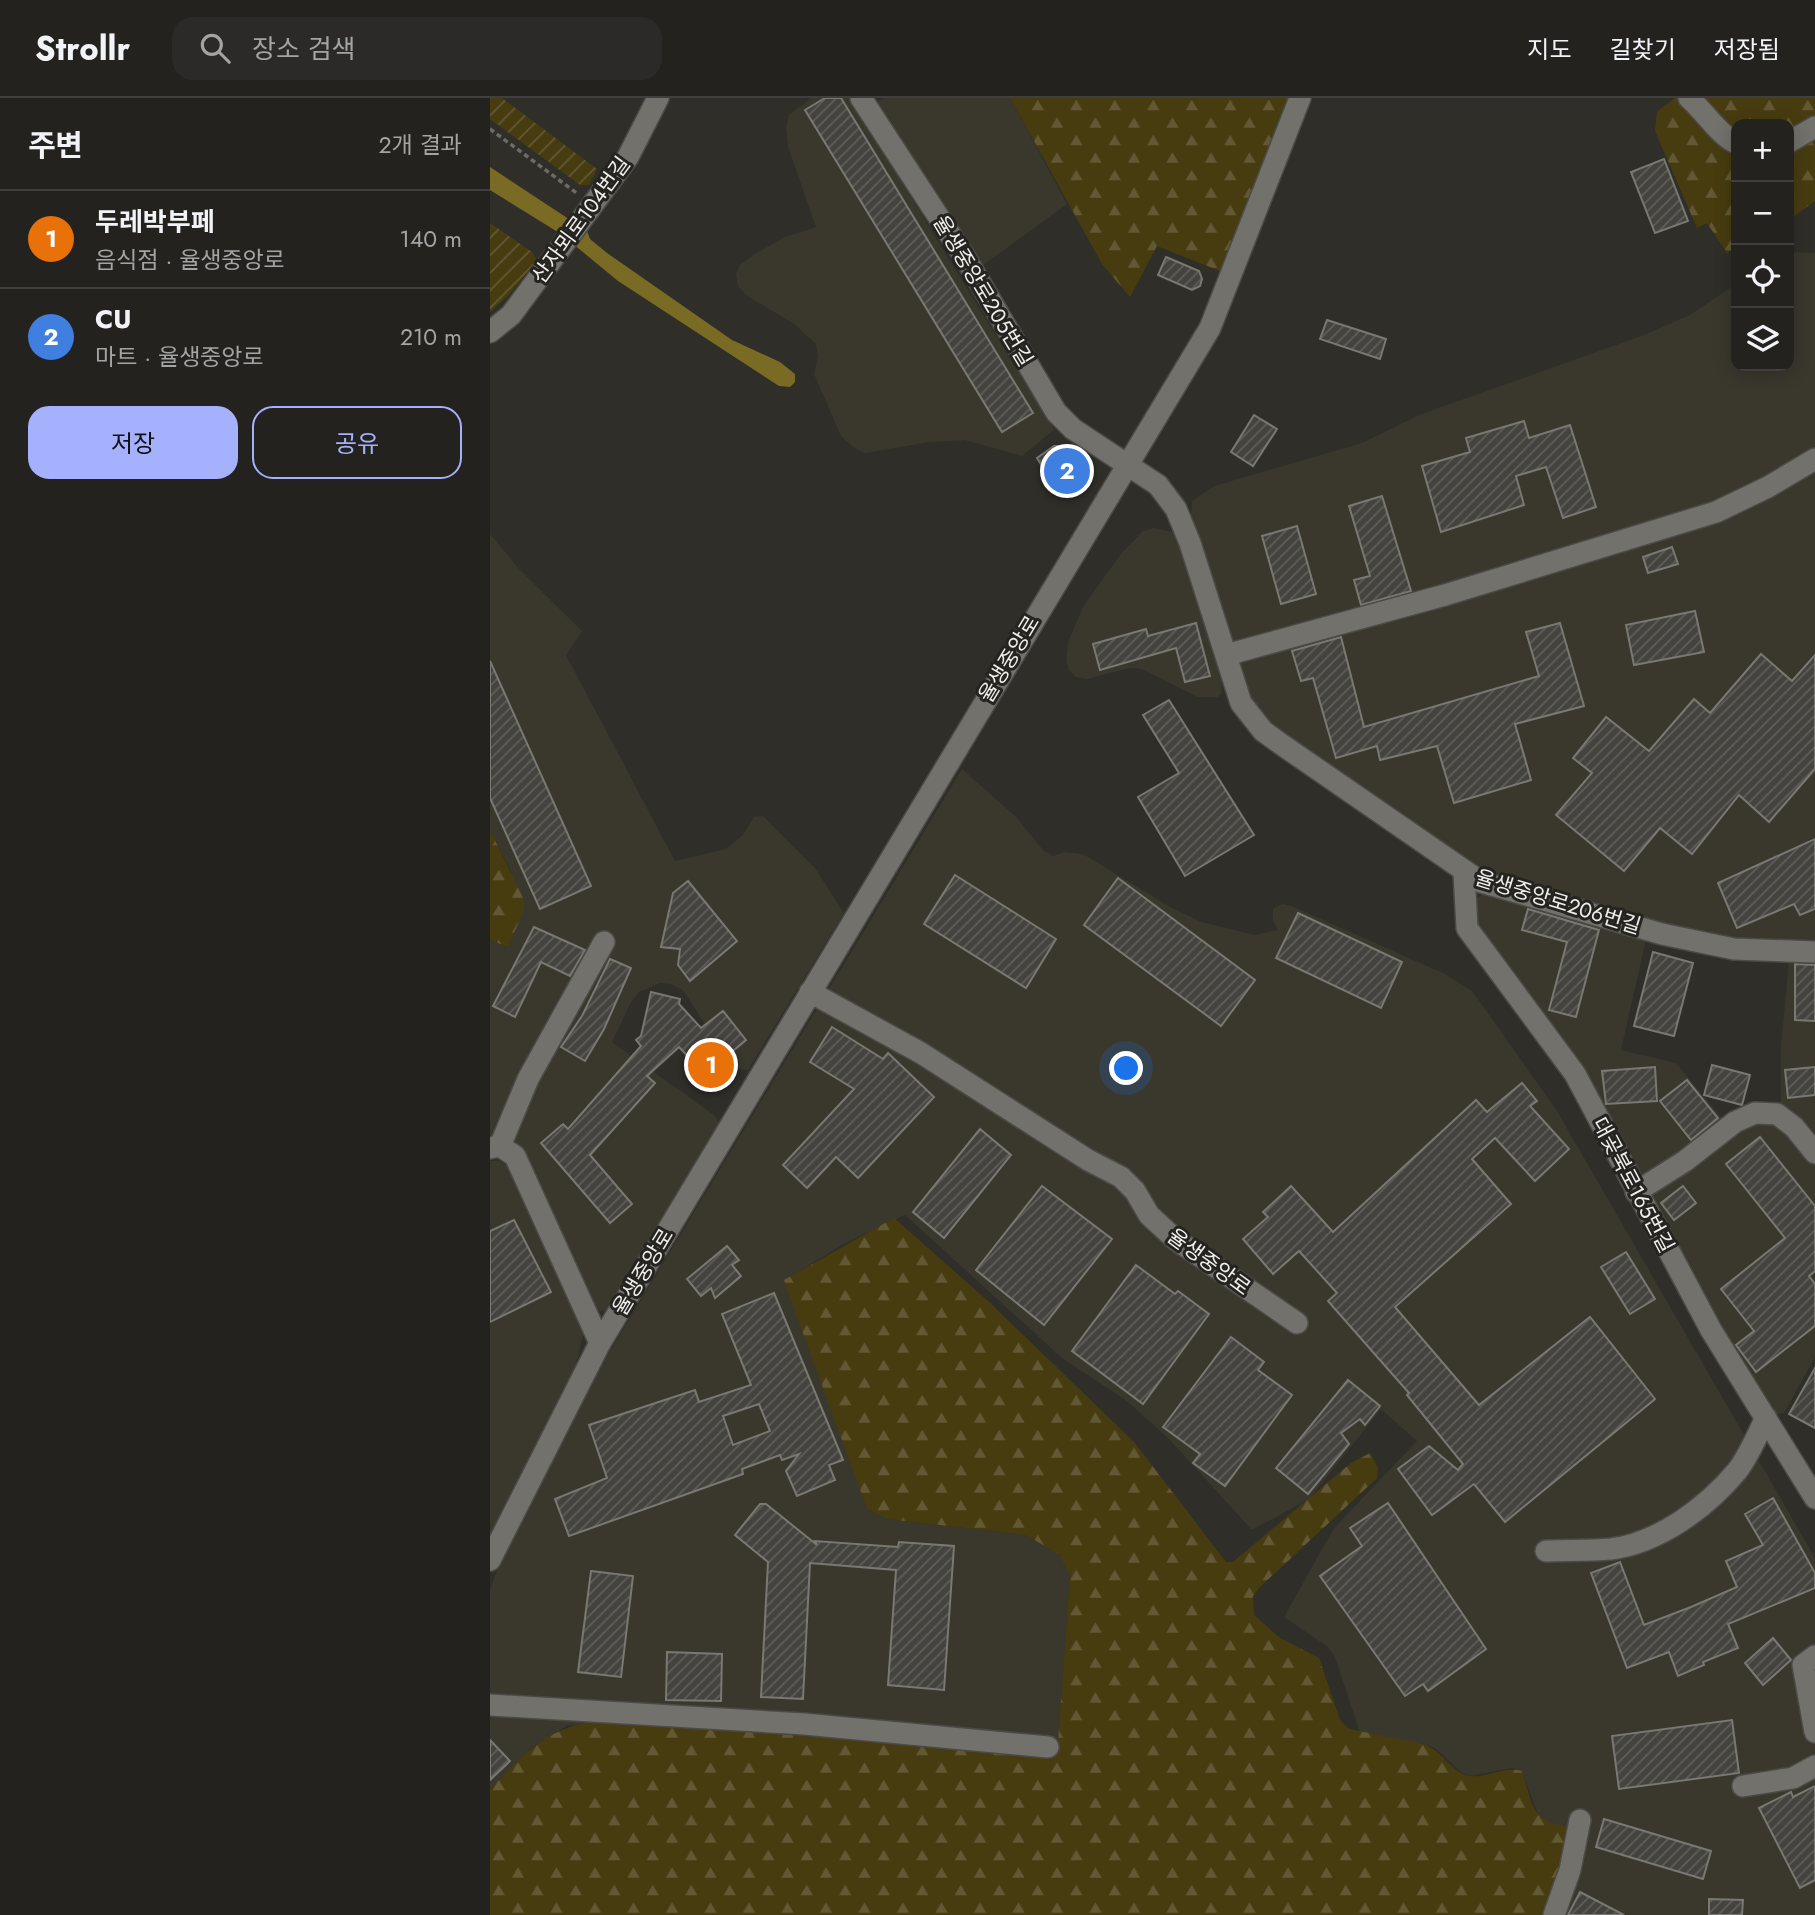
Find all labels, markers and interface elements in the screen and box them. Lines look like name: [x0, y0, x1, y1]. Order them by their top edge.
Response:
search box: [172, 17, 662, 80]
text: Strollr: [35, 25, 130, 72]
icon: search: [196, 29, 234, 67]
text: 장소 검색: [252, 30, 356, 68]
text: 지도: [1527, 32, 1572, 67]
text: 길찾기: [1610, 32, 1676, 67]
text: 저장됨: [1714, 32, 1780, 67]
map controls: [1731, 119, 1794, 371]
button: +: [1731, 119, 1794, 182]
text: 주변: [28, 124, 83, 167]
text: 2개 결과: [379, 128, 462, 162]
street label: 산자뫼로104번길: [525, 150, 637, 290]
button: −: [1731, 182, 1794, 245]
text: 두레박부페: [95, 203, 215, 241]
street label: 율생중앙로205번길: [926, 210, 1040, 372]
text: 1: [45, 222, 57, 256]
text: 140 m: [400, 222, 462, 256]
text: 음식점 · 율생중앙로: [95, 243, 285, 277]
button: locate: [1731, 245, 1794, 308]
text: CU: [95, 300, 131, 338]
button: layers: [1731, 308, 1794, 371]
text: 2: [43, 320, 59, 354]
text: 210 m: [400, 320, 462, 354]
text: 마트 · 율생중앙로: [95, 340, 264, 374]
button: 저장: [28, 406, 238, 479]
button: 공유: [252, 406, 462, 479]
pin: 2: [1044, 445, 1090, 497]
street label: 율생중앙로: [971, 610, 1047, 708]
street label: 율생중앙로206번길: [1471, 863, 1645, 941]
pin: 1: [688, 1039, 734, 1091]
your location: [1109, 1051, 1143, 1085]
street label: 대곶북로165번길: [1585, 1112, 1681, 1258]
street label: 율생중앙로: [1161, 1221, 1257, 1303]
street label: 율생중앙로: [605, 1223, 681, 1321]

